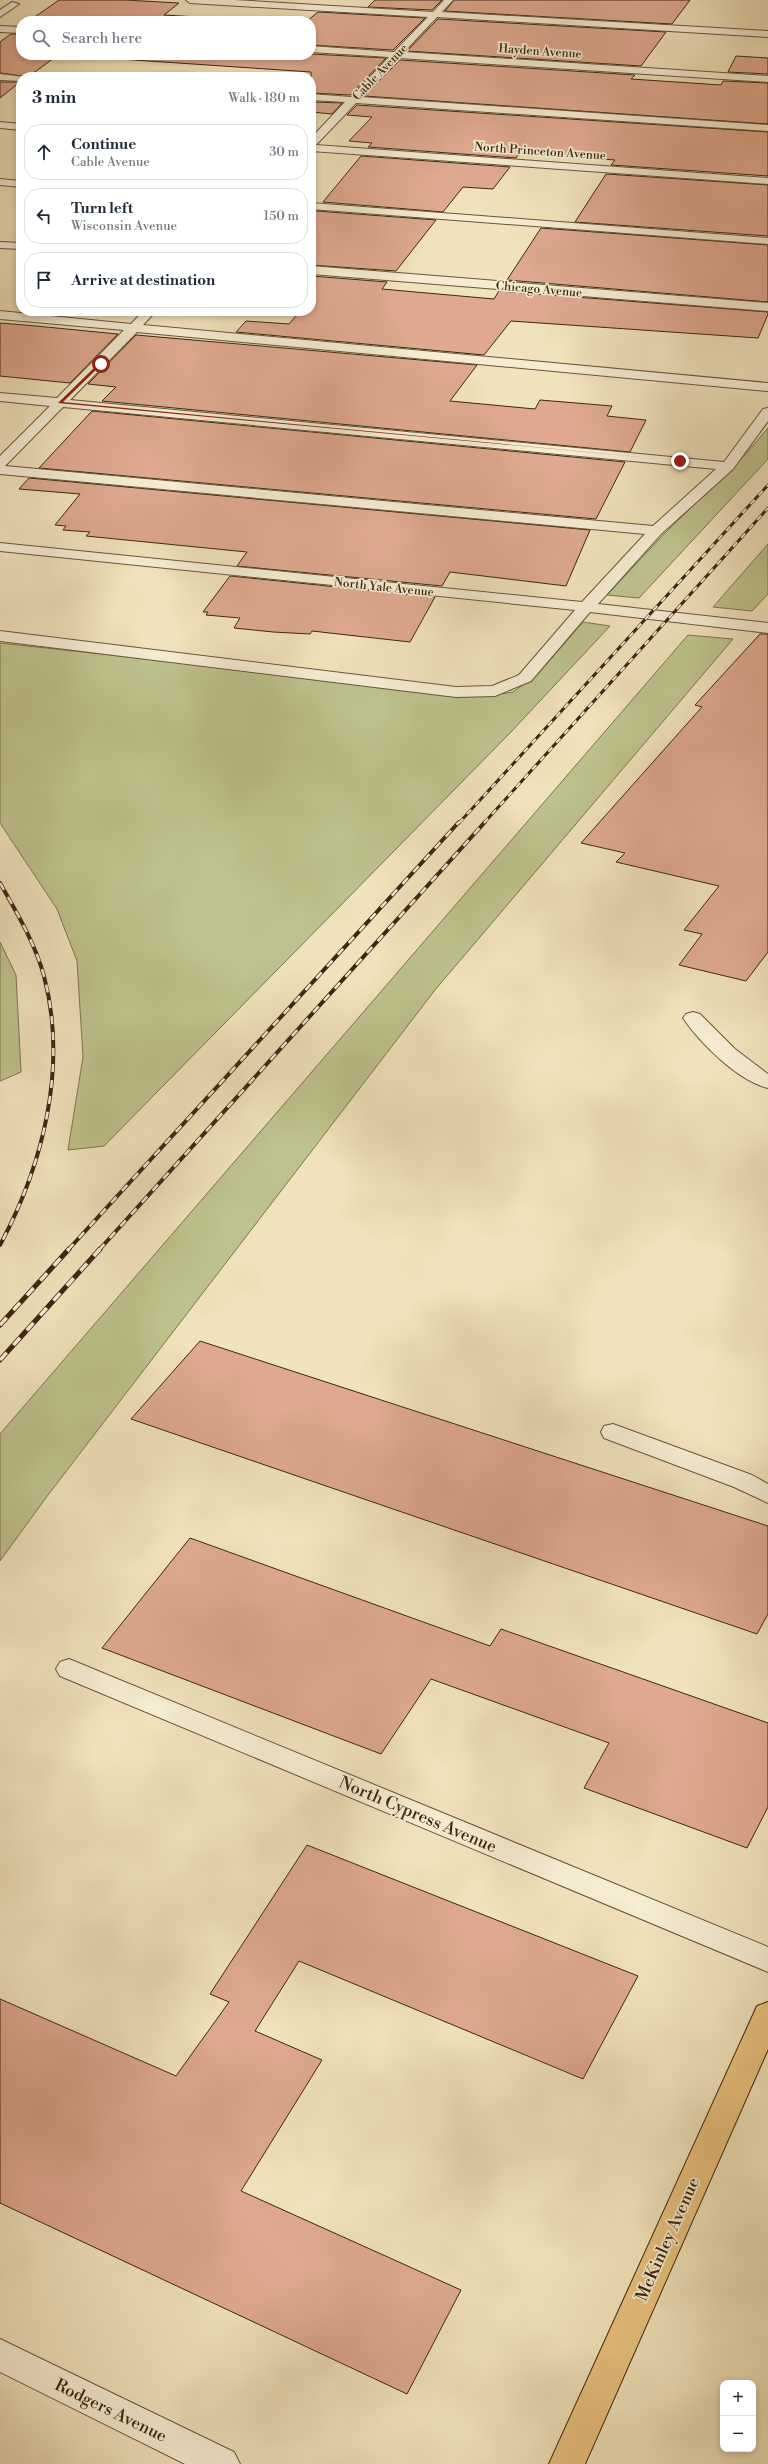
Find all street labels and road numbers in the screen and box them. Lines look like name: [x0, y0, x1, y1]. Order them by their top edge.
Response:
street label: Cable Avenue: [350, 41, 411, 104]
street label: Hayden Avenue: [498, 41, 582, 62]
street label: North Princeton Avenue: [474, 139, 606, 164]
street label: Chicago Avenue: [495, 278, 583, 301]
street label: North Yale Avenue: [333, 575, 434, 600]
street label: North Cypress Avenue: [335, 1772, 500, 1858]
street label: McKinley Avenue: [631, 2174, 705, 2305]
street label: Rodgers Avenue: [51, 2374, 170, 2448]

